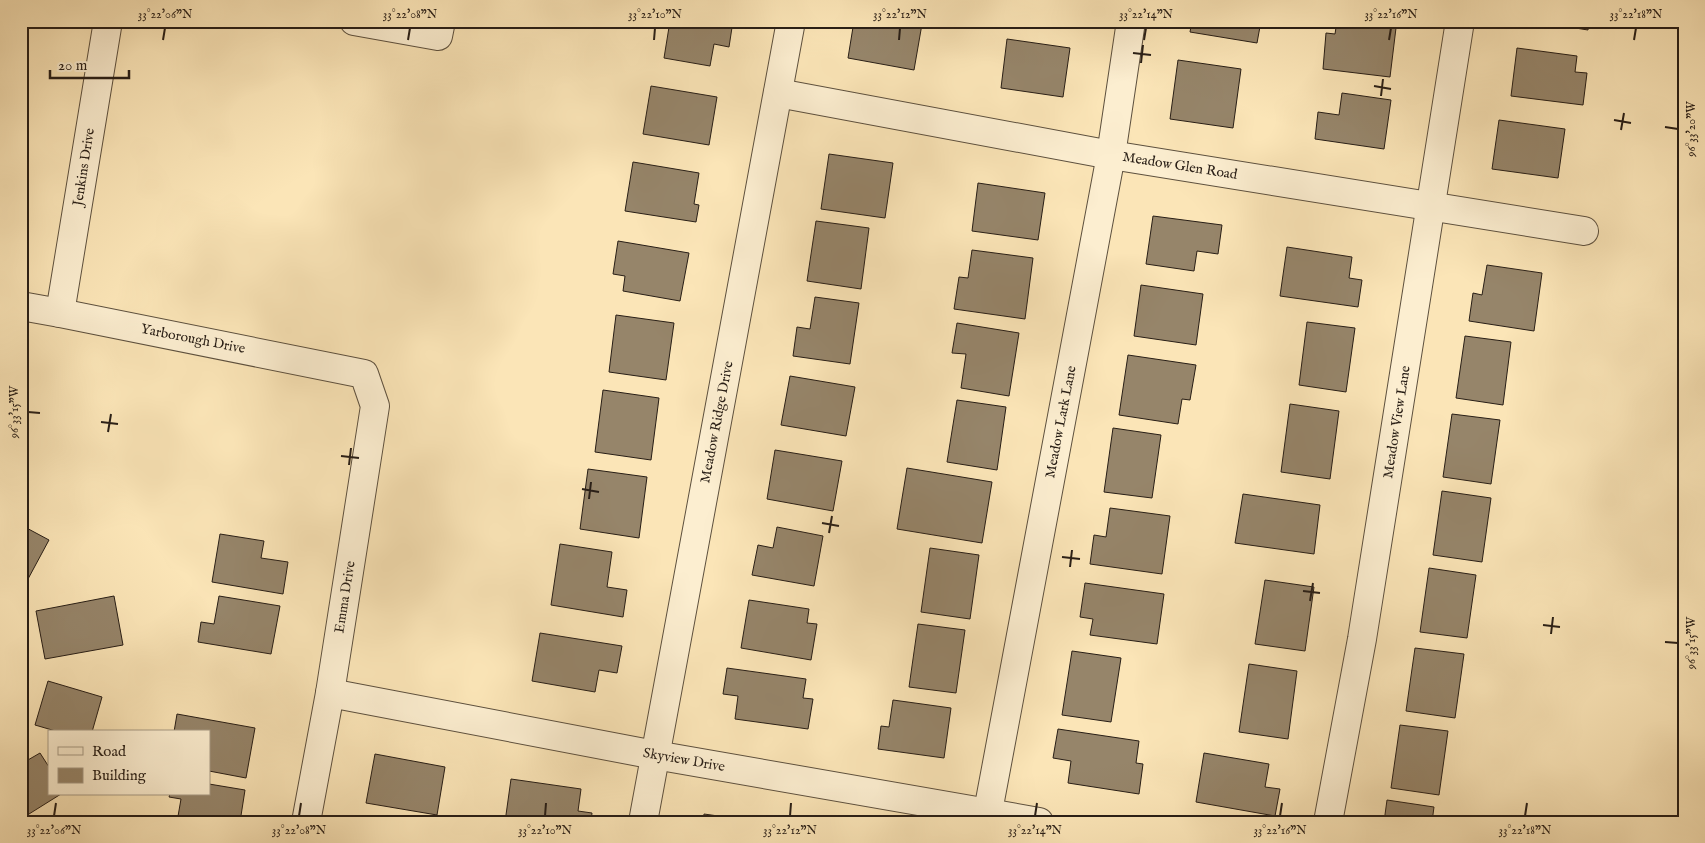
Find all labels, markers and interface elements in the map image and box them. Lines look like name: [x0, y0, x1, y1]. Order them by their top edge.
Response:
text: 33°22'06"N: [138, 7, 193, 22]
text: 33°22'08"N: [383, 7, 438, 22]
text: 33°22'10"N: [628, 7, 683, 22]
text: 33°22'12"N: [873, 7, 928, 22]
text: 33°22'14"N: [1119, 7, 1174, 22]
text: 33°22'16"N: [1364, 7, 1418, 22]
text: 33°22'18"N: [1610, 7, 1663, 22]
scale bar: [50, 48, 129, 80]
text: 20 m: [58, 56, 88, 75]
text: 96°33'20"W: [1684, 101, 1699, 158]
street label: Jenkins Drive: [69, 126, 99, 209]
street label: Meadow Glen Road: [1121, 148, 1239, 184]
street label: Yarborough Drive: [139, 320, 247, 358]
street label: Meadow Ridge Drive: [696, 359, 738, 485]
street label: Meadow Lark Lane: [1041, 364, 1081, 480]
street label: Meadow View Lane: [1379, 364, 1415, 480]
text: 96°33'15"W: [7, 385, 22, 439]
street label: Emma Drive: [330, 559, 360, 634]
text: 96°33'15"W: [1684, 616, 1699, 670]
legend: [48, 730, 210, 796]
text: Road: [92, 742, 127, 761]
street label: Skyview Drive: [642, 744, 727, 776]
text: Building: [92, 766, 147, 785]
text: 33°22'06"N: [27, 823, 82, 838]
text: 33°22'08"N: [272, 823, 327, 838]
text: 33°22'10"N: [518, 823, 573, 838]
text: 33°22'12"N: [763, 823, 818, 838]
text: 33°22'14"N: [1008, 823, 1063, 838]
text: 33°22'16"N: [1253, 823, 1307, 838]
text: 33°22'18"N: [1499, 823, 1552, 838]

